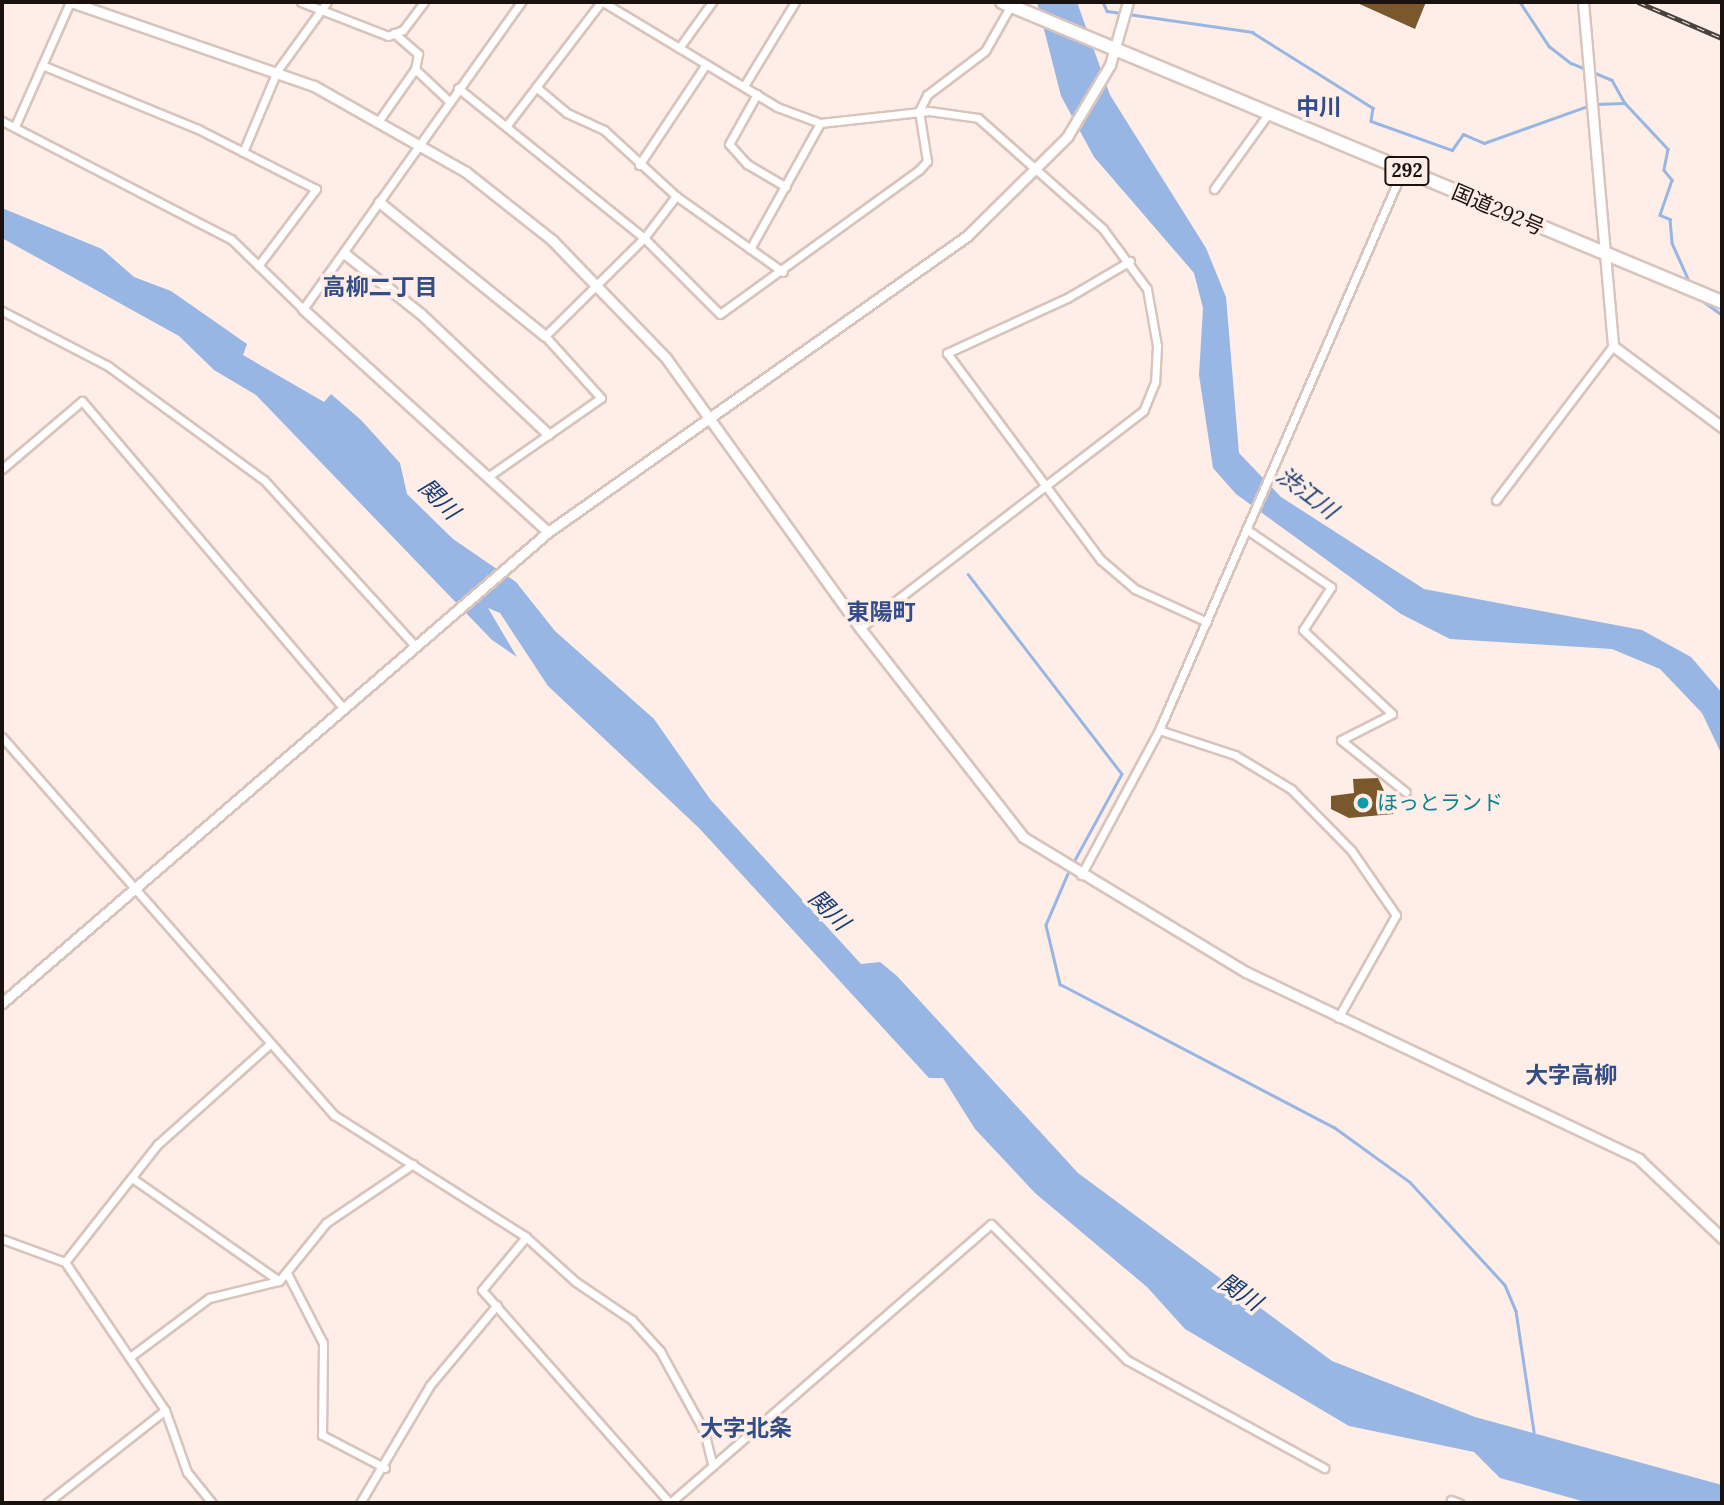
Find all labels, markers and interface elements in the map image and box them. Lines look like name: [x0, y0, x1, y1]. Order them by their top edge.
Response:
district label: 中川: [1296, 93, 1342, 121]
road number: 292: [1384, 155, 1430, 186]
street label: 国道292号: [1448, 179, 1548, 241]
district label: 高柳二丁目: [323, 273, 437, 301]
water label: 渋江川: [1271, 461, 1343, 525]
water label: 関川: [413, 473, 465, 525]
district label: 東陽町: [847, 598, 915, 626]
place label: ほっとランド: [1377, 790, 1503, 816]
marker: ほっとランド: [1355, 795, 1371, 811]
water label: 関川: [803, 884, 855, 936]
district label: 大字高柳: [1525, 1061, 1617, 1089]
water label: 関川: [1213, 1268, 1267, 1316]
district label: 大字北条: [700, 1414, 792, 1442]

